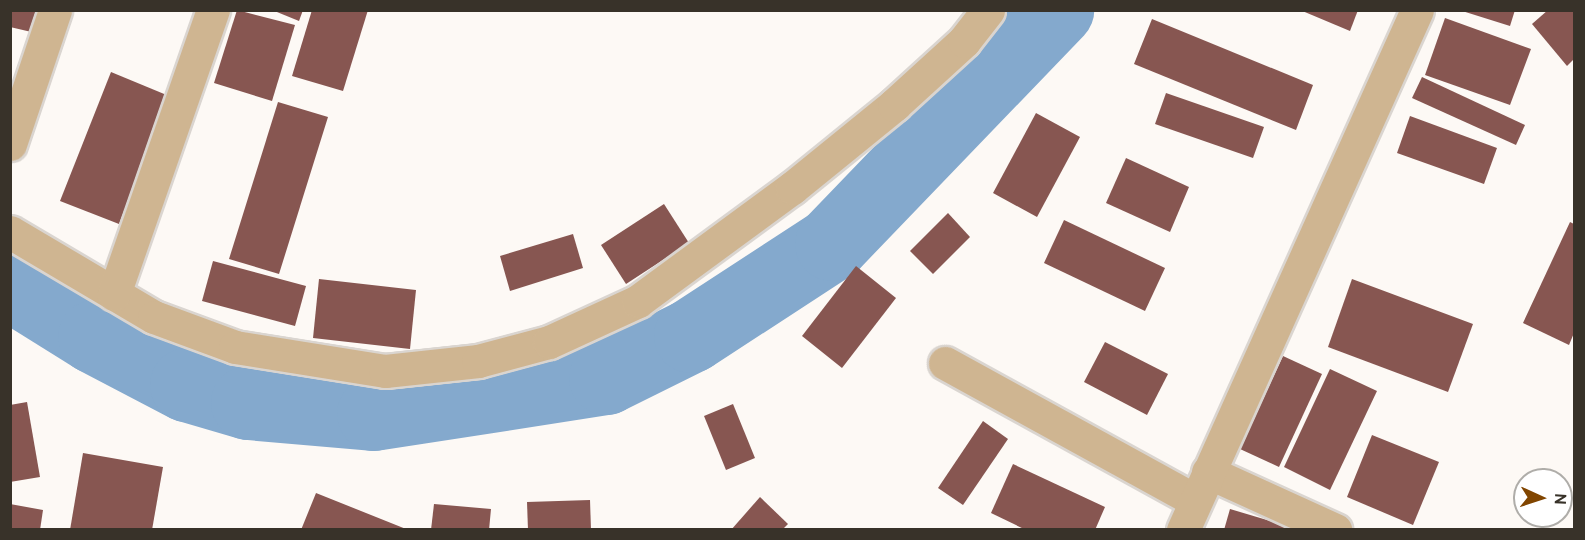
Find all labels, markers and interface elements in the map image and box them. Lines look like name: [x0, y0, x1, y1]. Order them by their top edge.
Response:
north arrow: [1513, 468, 1573, 528]
text: N: [1549, 493, 1569, 505]

